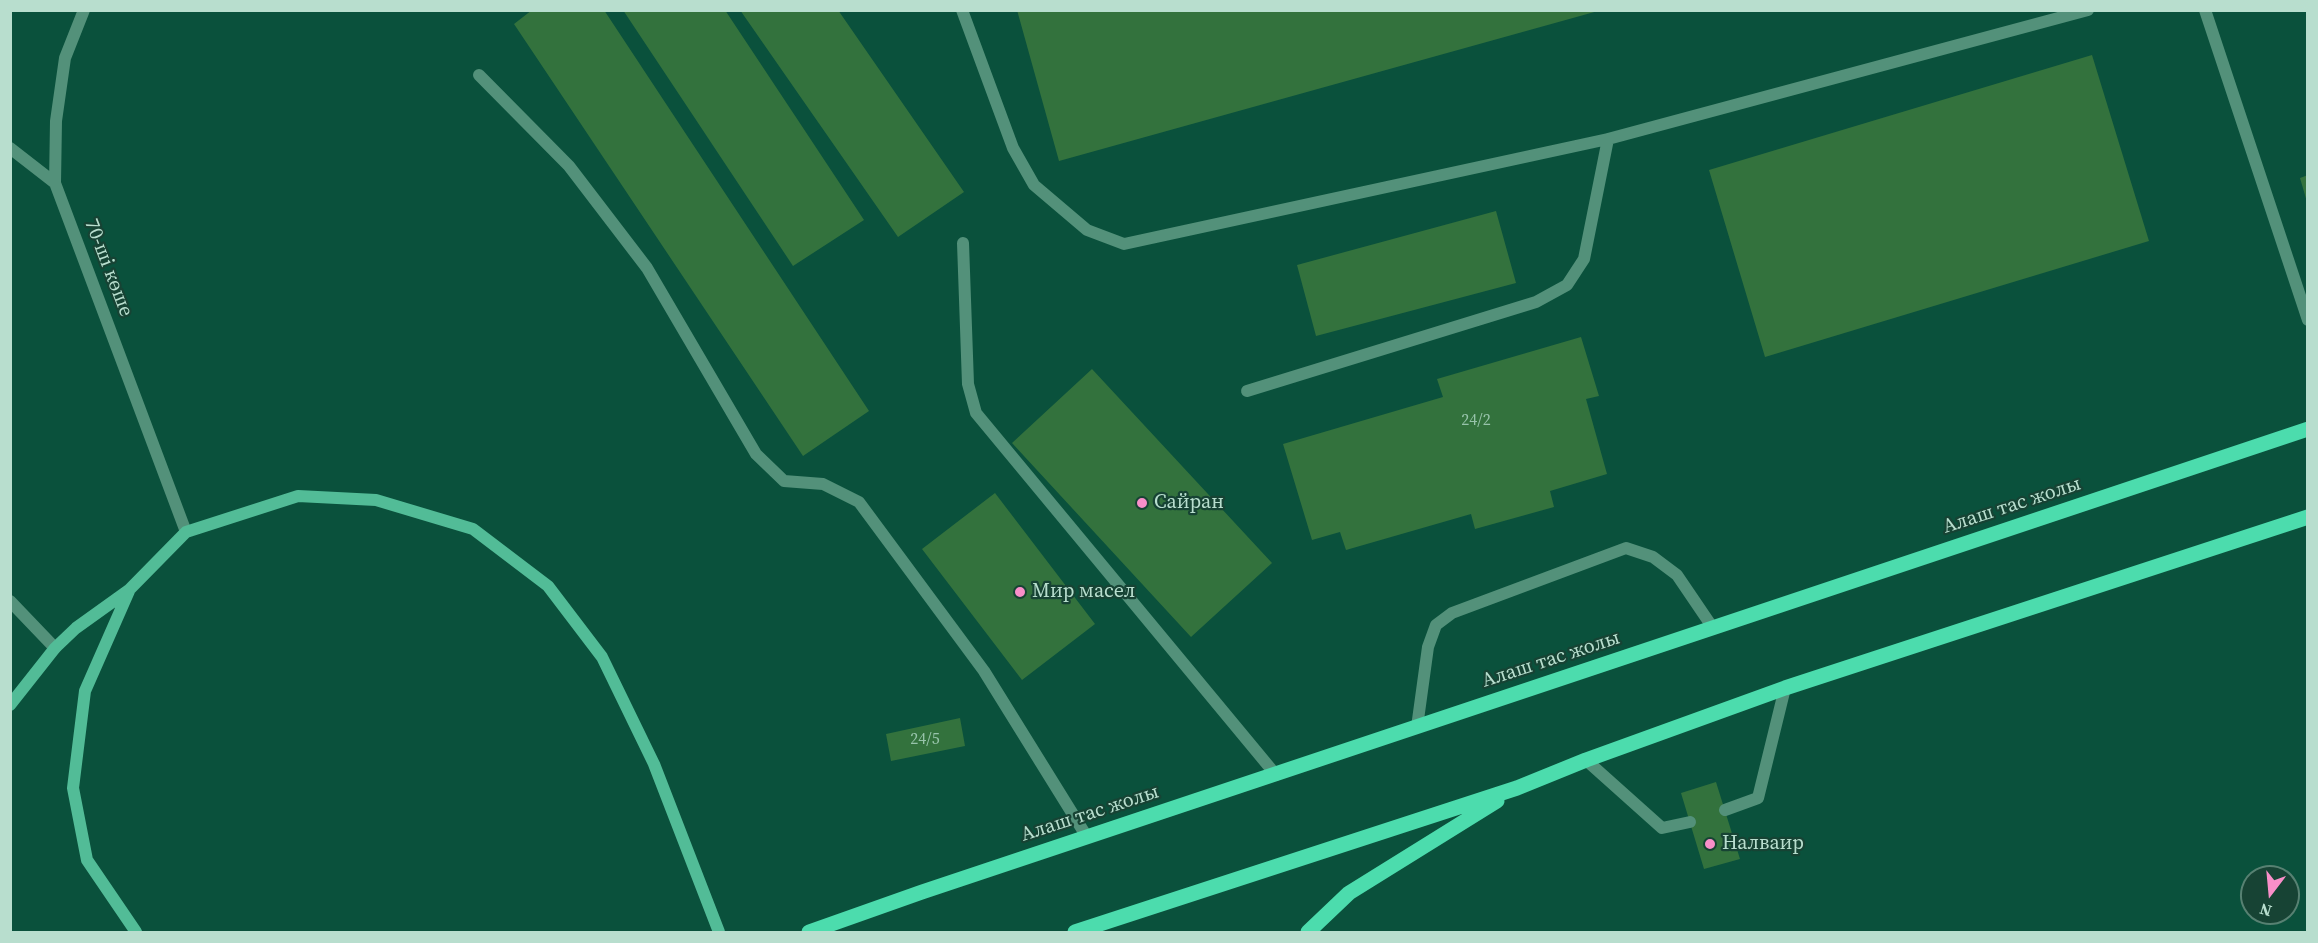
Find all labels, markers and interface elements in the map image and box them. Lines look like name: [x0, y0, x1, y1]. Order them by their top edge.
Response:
street label: 70-ші көше: [78, 216, 138, 320]
house number: 24/2: [1461, 411, 1491, 431]
street label: Алаш тас жолы: [1940, 472, 2084, 540]
place label: Сайран: [1154, 491, 1224, 515]
marker: Сайран: [1135, 496, 1149, 510]
place label: Мир масел: [1032, 580, 1135, 604]
marker: Мир масел: [1013, 585, 1027, 599]
street label: Алаш тас жолы: [1479, 626, 1623, 694]
house number: 24/5: [910, 730, 940, 750]
street label: Алаш тас жолы: [1018, 780, 1162, 848]
place label: Налваир: [1722, 832, 1804, 856]
marker: Налваир: [1703, 837, 1717, 851]
north arrow: [2240, 865, 2300, 925]
text: N: [2257, 898, 2274, 923]

